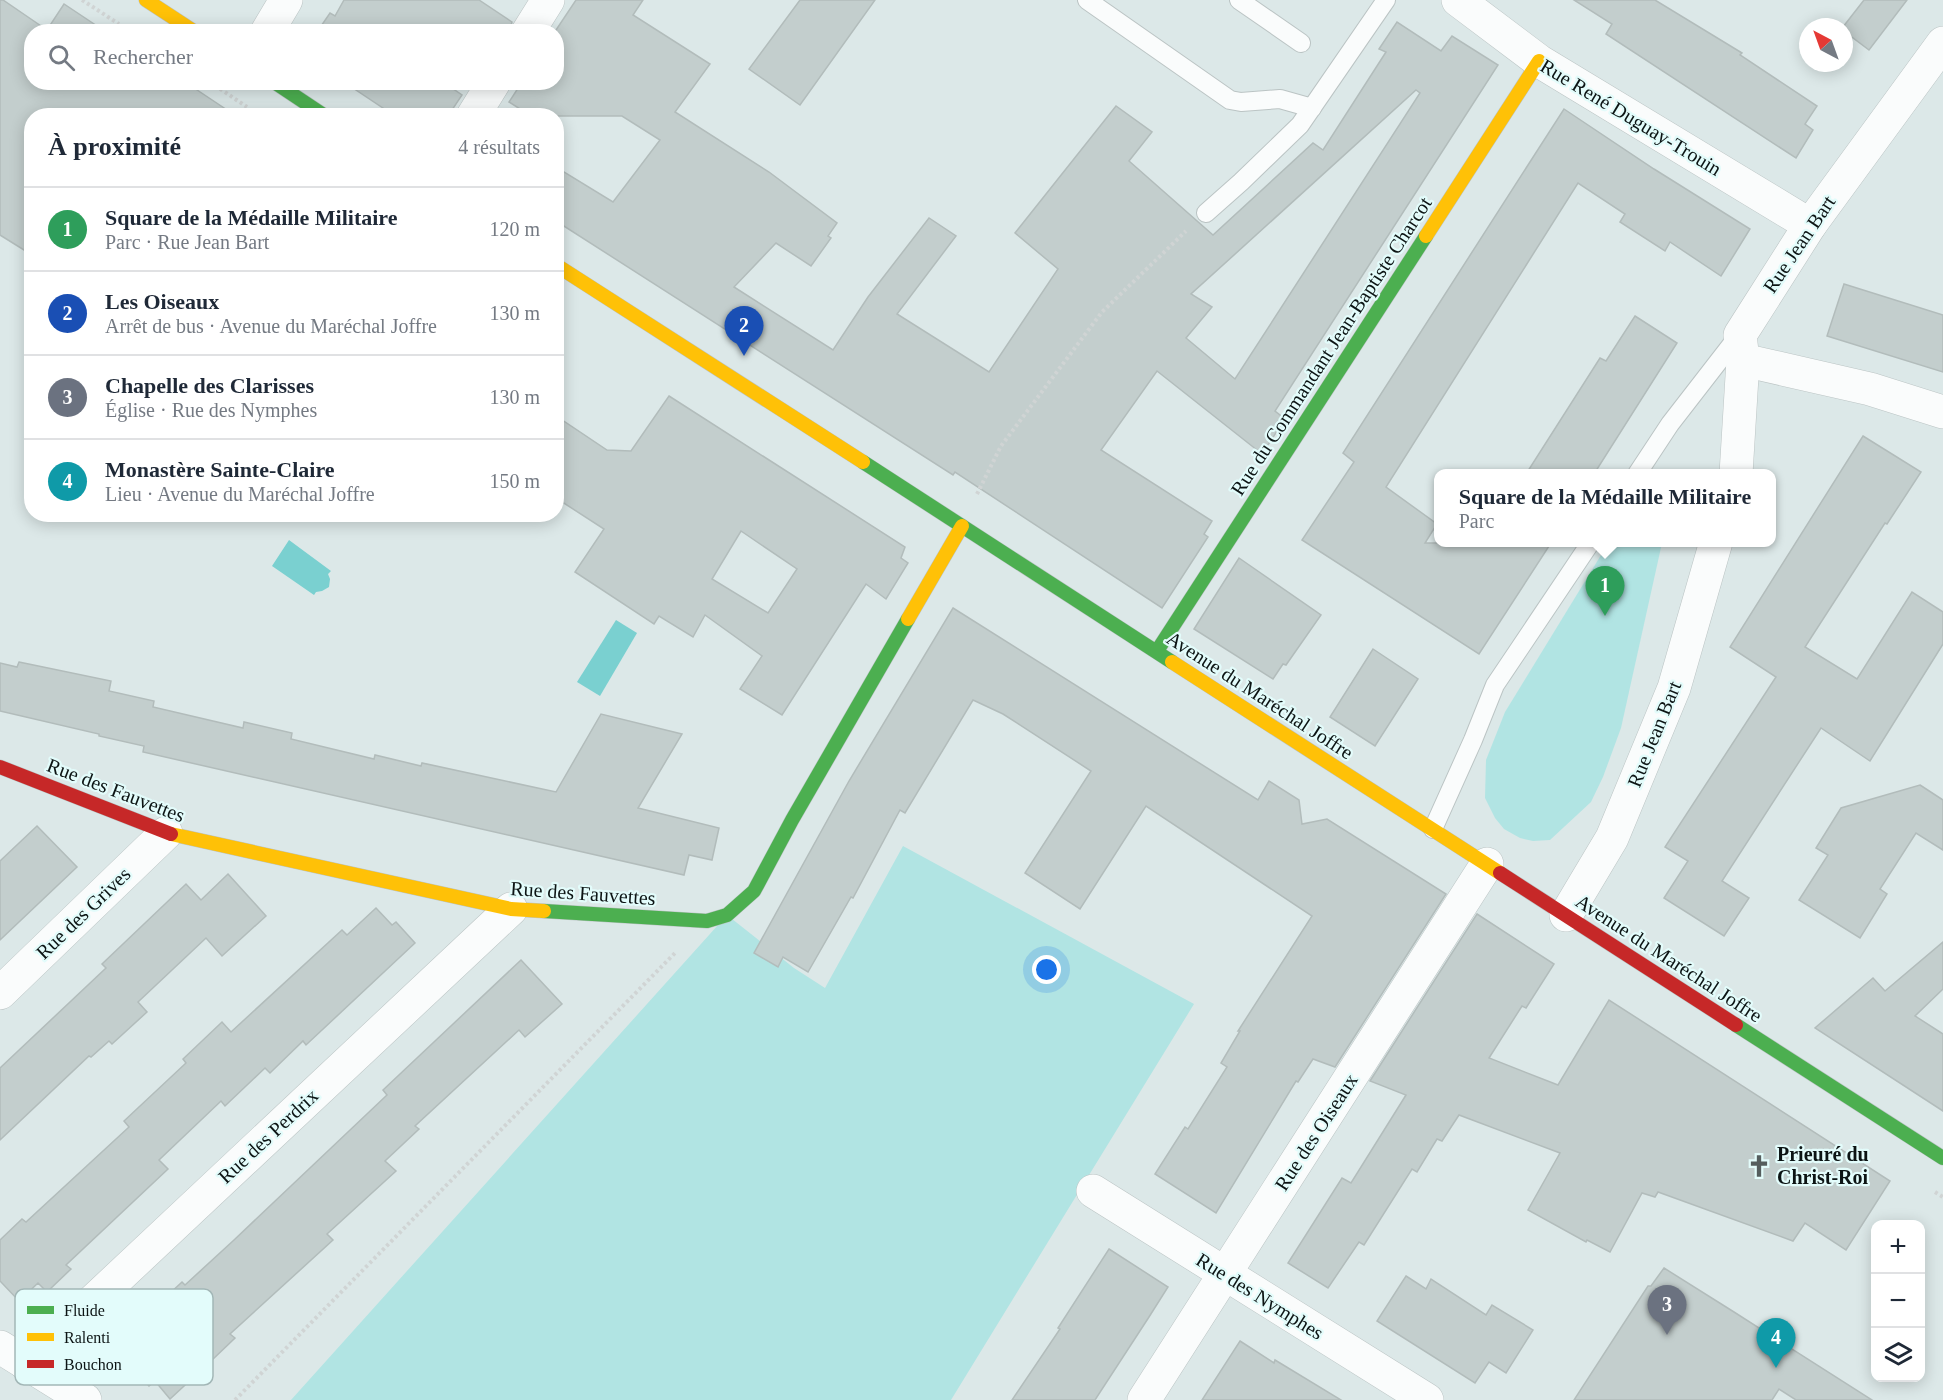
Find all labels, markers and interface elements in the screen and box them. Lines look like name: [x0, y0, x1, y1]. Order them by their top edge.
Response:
north arrow: [1799, 18, 1853, 72]
search box: [24, 24, 564, 90]
icon: search: [45, 41, 78, 74]
text: Rechercher: [93, 44, 193, 69]
street label: Rue René Duguay-Trouin: [1536, 54, 1725, 181]
text: À proximité: [48, 132, 181, 161]
text: 4 résultats: [458, 136, 540, 158]
street label: Rue Jean Bart: [1759, 191, 1840, 297]
street label: Rue du Commandant Jean-Baptiste Charcot: [1226, 192, 1437, 500]
text: Square de la Médaille Militaire: [105, 205, 398, 230]
text: 1: [63, 218, 73, 240]
text: 120 m: [489, 218, 540, 240]
text: Parc · Rue Jean Bart: [105, 231, 269, 253]
text: Les Oiseaux: [105, 289, 219, 314]
text: 2: [63, 302, 73, 324]
text: 130 m: [489, 302, 540, 324]
pin: 2: [724, 306, 764, 356]
text: Arrêt de bus · Avenue du Maréchal Joffre: [105, 315, 437, 337]
text: Chapelle des Clarisses: [105, 373, 314, 398]
text: 3: [63, 386, 73, 408]
text: 130 m: [489, 386, 540, 408]
text: Église · Rue des Nymphes: [105, 399, 317, 421]
text: Monastère Sainte-Claire: [105, 457, 335, 482]
popup: [1434, 469, 1776, 547]
text: 4: [63, 470, 73, 492]
text: 150 m: [489, 470, 540, 492]
text: Lieu · Avenue du Maréchal Joffre: [105, 483, 375, 505]
text: Square de la Médaille Militaire: [1459, 484, 1751, 509]
text: Parc: [1459, 510, 1494, 532]
pin: 1: [1586, 566, 1624, 616]
street label: Avenue du Maréchal Joffre: [1163, 627, 1357, 764]
street label: Rue Jean Bart: [1623, 677, 1685, 790]
street label: Rue des Fauvettes: [44, 754, 188, 826]
street label: Rue des Grives: [31, 862, 135, 963]
street label: Rue des Fauvettes: [510, 877, 657, 909]
street label: Avenue du Maréchal Joffre: [1572, 890, 1766, 1027]
your location: [1032, 955, 1061, 984]
street label: Rue des Oiseaux: [1270, 1070, 1362, 1194]
street label: Rue des Perdrix: [214, 1084, 322, 1188]
place label: Prieuré du Christ-Roi: [1777, 1143, 1869, 1188]
church icon: Prieuré du Christ-Roi: [1746, 1153, 1772, 1179]
map controls: [1871, 1220, 1925, 1382]
button: +: [1871, 1220, 1925, 1274]
street label: Rue des Nymphes: [1192, 1248, 1328, 1345]
button: −: [1871, 1274, 1925, 1328]
pin: 3: [1648, 1286, 1686, 1335]
legend: [15, 1289, 213, 1385]
text: Fluide: [64, 1302, 105, 1319]
pin: 4: [1756, 1318, 1796, 1368]
button: layers: [1871, 1328, 1925, 1382]
text: Ralenti: [64, 1329, 111, 1346]
text: Bouchon: [64, 1356, 122, 1373]

